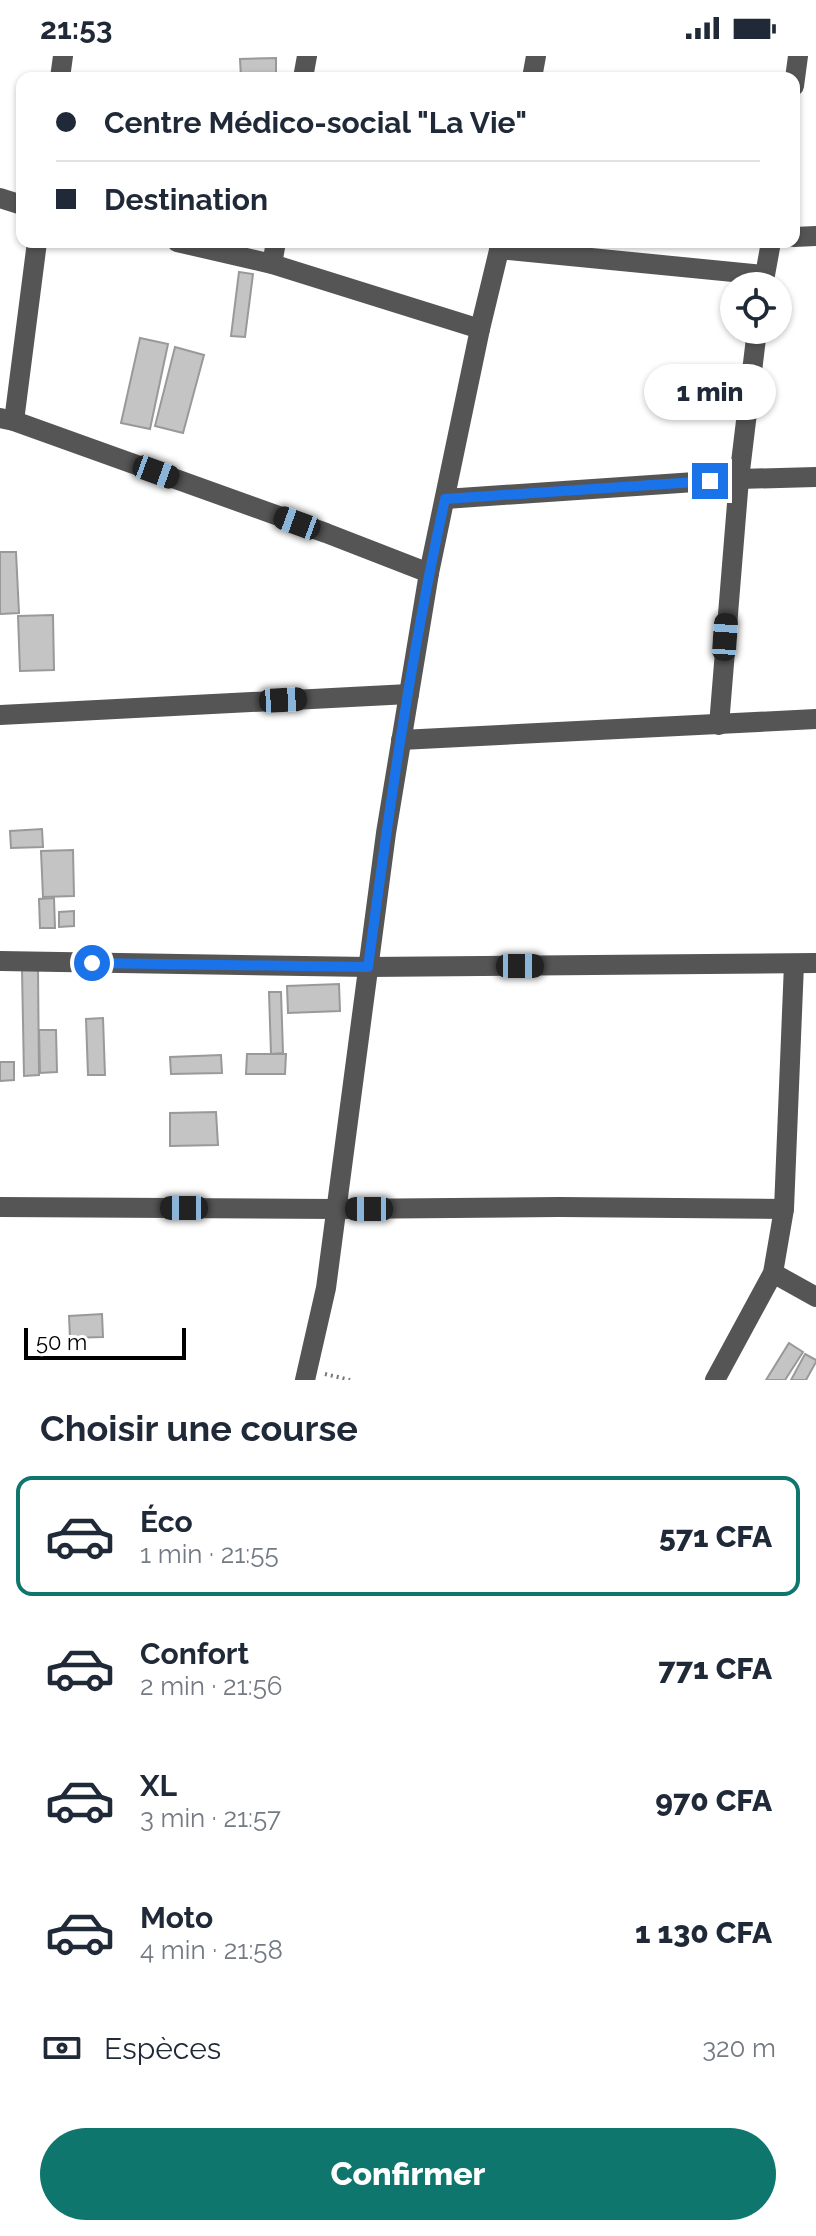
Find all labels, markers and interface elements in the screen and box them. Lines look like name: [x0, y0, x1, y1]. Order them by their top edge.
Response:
text: 21:53: [40, 11, 113, 46]
text: Centre Médico-social "La Vie": [104, 105, 527, 140]
text: Destination: [104, 182, 268, 217]
map controls: [720, 272, 792, 344]
button: locate: [720, 272, 792, 344]
callout: 1 min: [644, 365, 776, 421]
text: 1 min: [677, 377, 743, 407]
car: [129, 453, 183, 491]
route end: [692, 463, 728, 499]
car: [270, 504, 324, 542]
car: [711, 612, 739, 662]
car: [258, 687, 308, 713]
route start: [74, 945, 110, 981]
car: [496, 954, 544, 978]
car: [160, 1196, 208, 1220]
car: [345, 1197, 393, 1221]
scale bar: [24, 1324, 186, 1360]
text: 50 m: [36, 1329, 87, 1355]
text: Choisir une course: [40, 1407, 358, 1449]
icon: car: [44, 1500, 116, 1572]
text: Éco: [140, 1504, 193, 1539]
text: 571 CFA: [659, 1519, 772, 1554]
text: 1 min · 21:55: [140, 1539, 279, 1569]
icon: car: [44, 1632, 116, 1704]
text: Confort: [140, 1636, 249, 1671]
text: 771 CFA: [658, 1651, 772, 1686]
text: 2 min · 21:56: [140, 1671, 282, 1701]
icon: car: [44, 1764, 116, 1836]
text: XL: [140, 1768, 177, 1803]
text: 970 CFA: [655, 1783, 772, 1818]
text: 3 min · 21:57: [140, 1803, 281, 1833]
icon: car: [44, 1896, 116, 1968]
text: Moto: [140, 1900, 213, 1935]
text: 1 130 CFA: [635, 1915, 772, 1950]
text: 4 min · 21:58: [140, 1935, 283, 1965]
icon: cash: [40, 2026, 84, 2070]
text: Espèces: [104, 2031, 221, 2066]
text: 320 m: [702, 2033, 776, 2063]
button: Confirmer: [40, 2128, 776, 2220]

